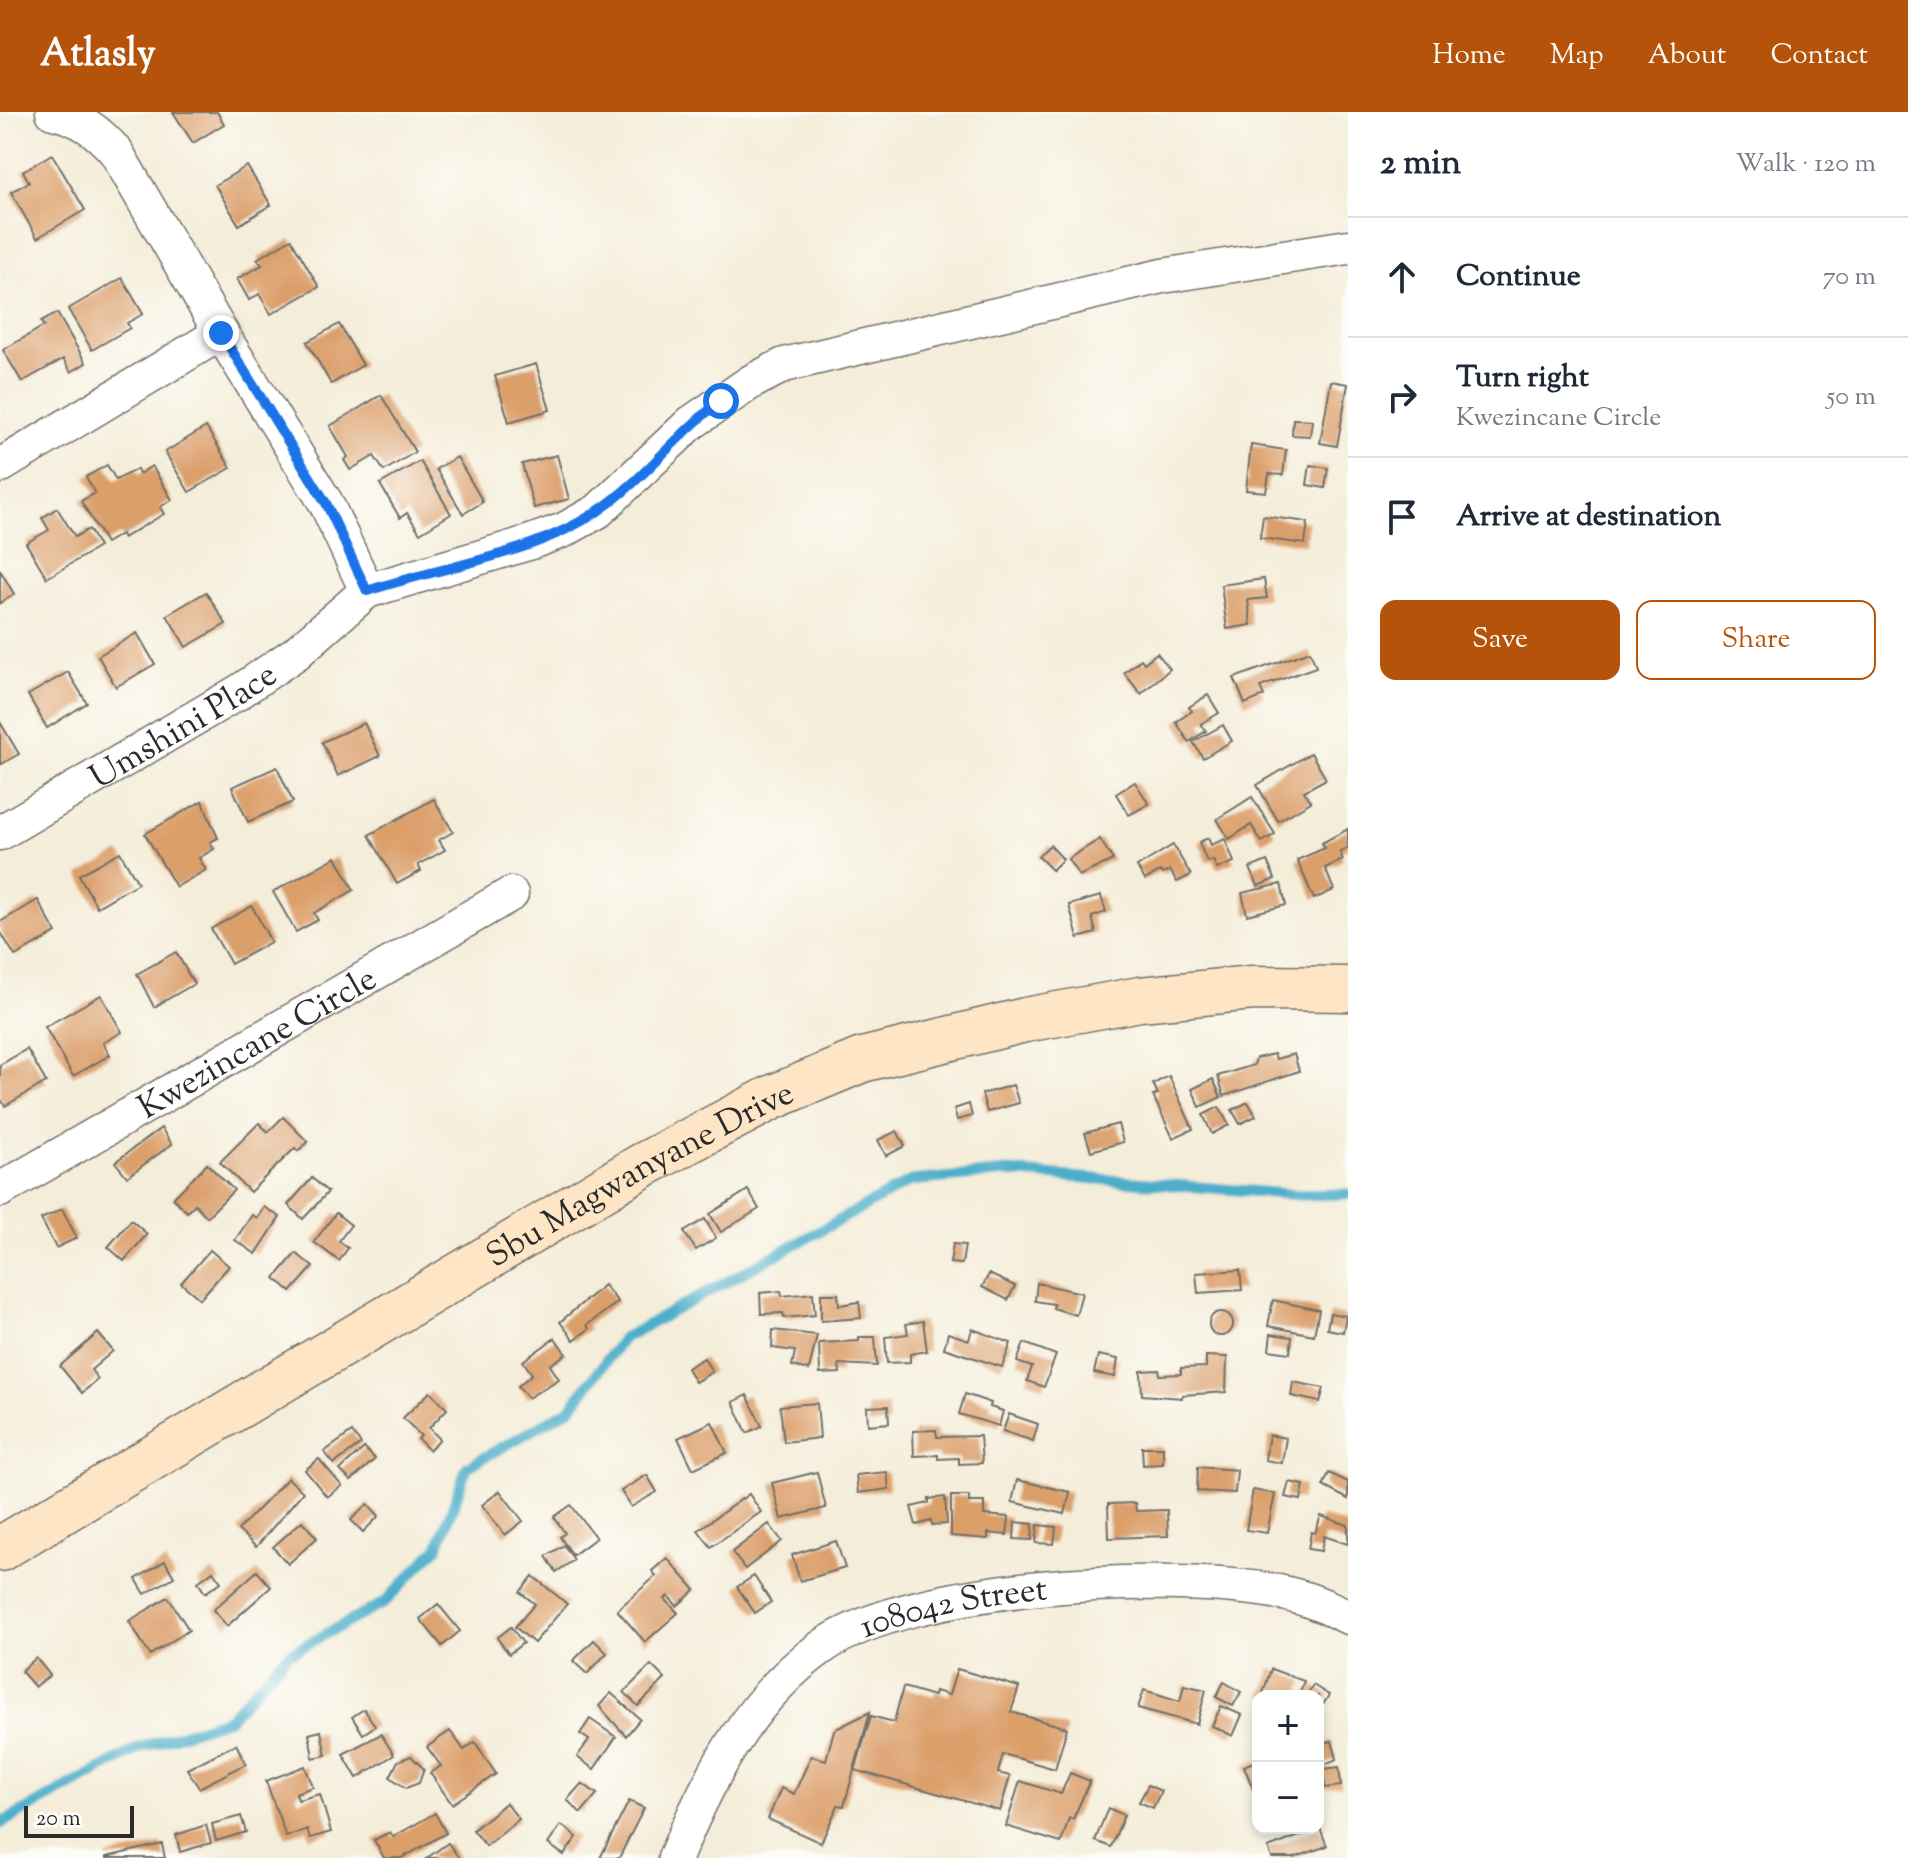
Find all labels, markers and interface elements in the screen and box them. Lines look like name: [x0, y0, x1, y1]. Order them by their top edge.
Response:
text: Atlasly: [40, 29, 156, 83]
text: Home: [1432, 36, 1506, 76]
text: Map: [1550, 36, 1604, 76]
text: About: [1648, 36, 1726, 76]
text: Contact: [1770, 36, 1868, 76]
text: 2 min: [1380, 140, 1461, 189]
text: Walk · 120 m: [1736, 146, 1876, 183]
icon: ahead: [1380, 255, 1424, 299]
text: Continue: [1456, 256, 1581, 299]
text: 70 m: [1823, 259, 1876, 296]
route end: [203, 315, 239, 351]
text: Turn right: [1456, 357, 1589, 400]
icon: right: [1380, 375, 1424, 419]
text: 50 m: [1826, 379, 1876, 416]
route start: [703, 383, 739, 419]
text: Kwezincane Circle: [1456, 400, 1661, 437]
icon: arrive: [1380, 495, 1424, 539]
text: Arrive at destination: [1456, 496, 1721, 539]
button: Save: [1380, 600, 1620, 680]
button: Share: [1636, 600, 1876, 680]
street label: Umshini Place: [81, 652, 288, 803]
street label: Kwezincane Circle: [129, 956, 386, 1133]
street label: Sbu Magwanyane Drive: [478, 1070, 802, 1281]
street label: 108042 Street: [853, 1566, 1050, 1653]
map controls: [1252, 1690, 1324, 1834]
button: +: [1252, 1690, 1324, 1762]
button: −: [1252, 1762, 1324, 1834]
scale bar: [24, 1802, 134, 1838]
text: 20 m: [36, 1804, 81, 1836]

